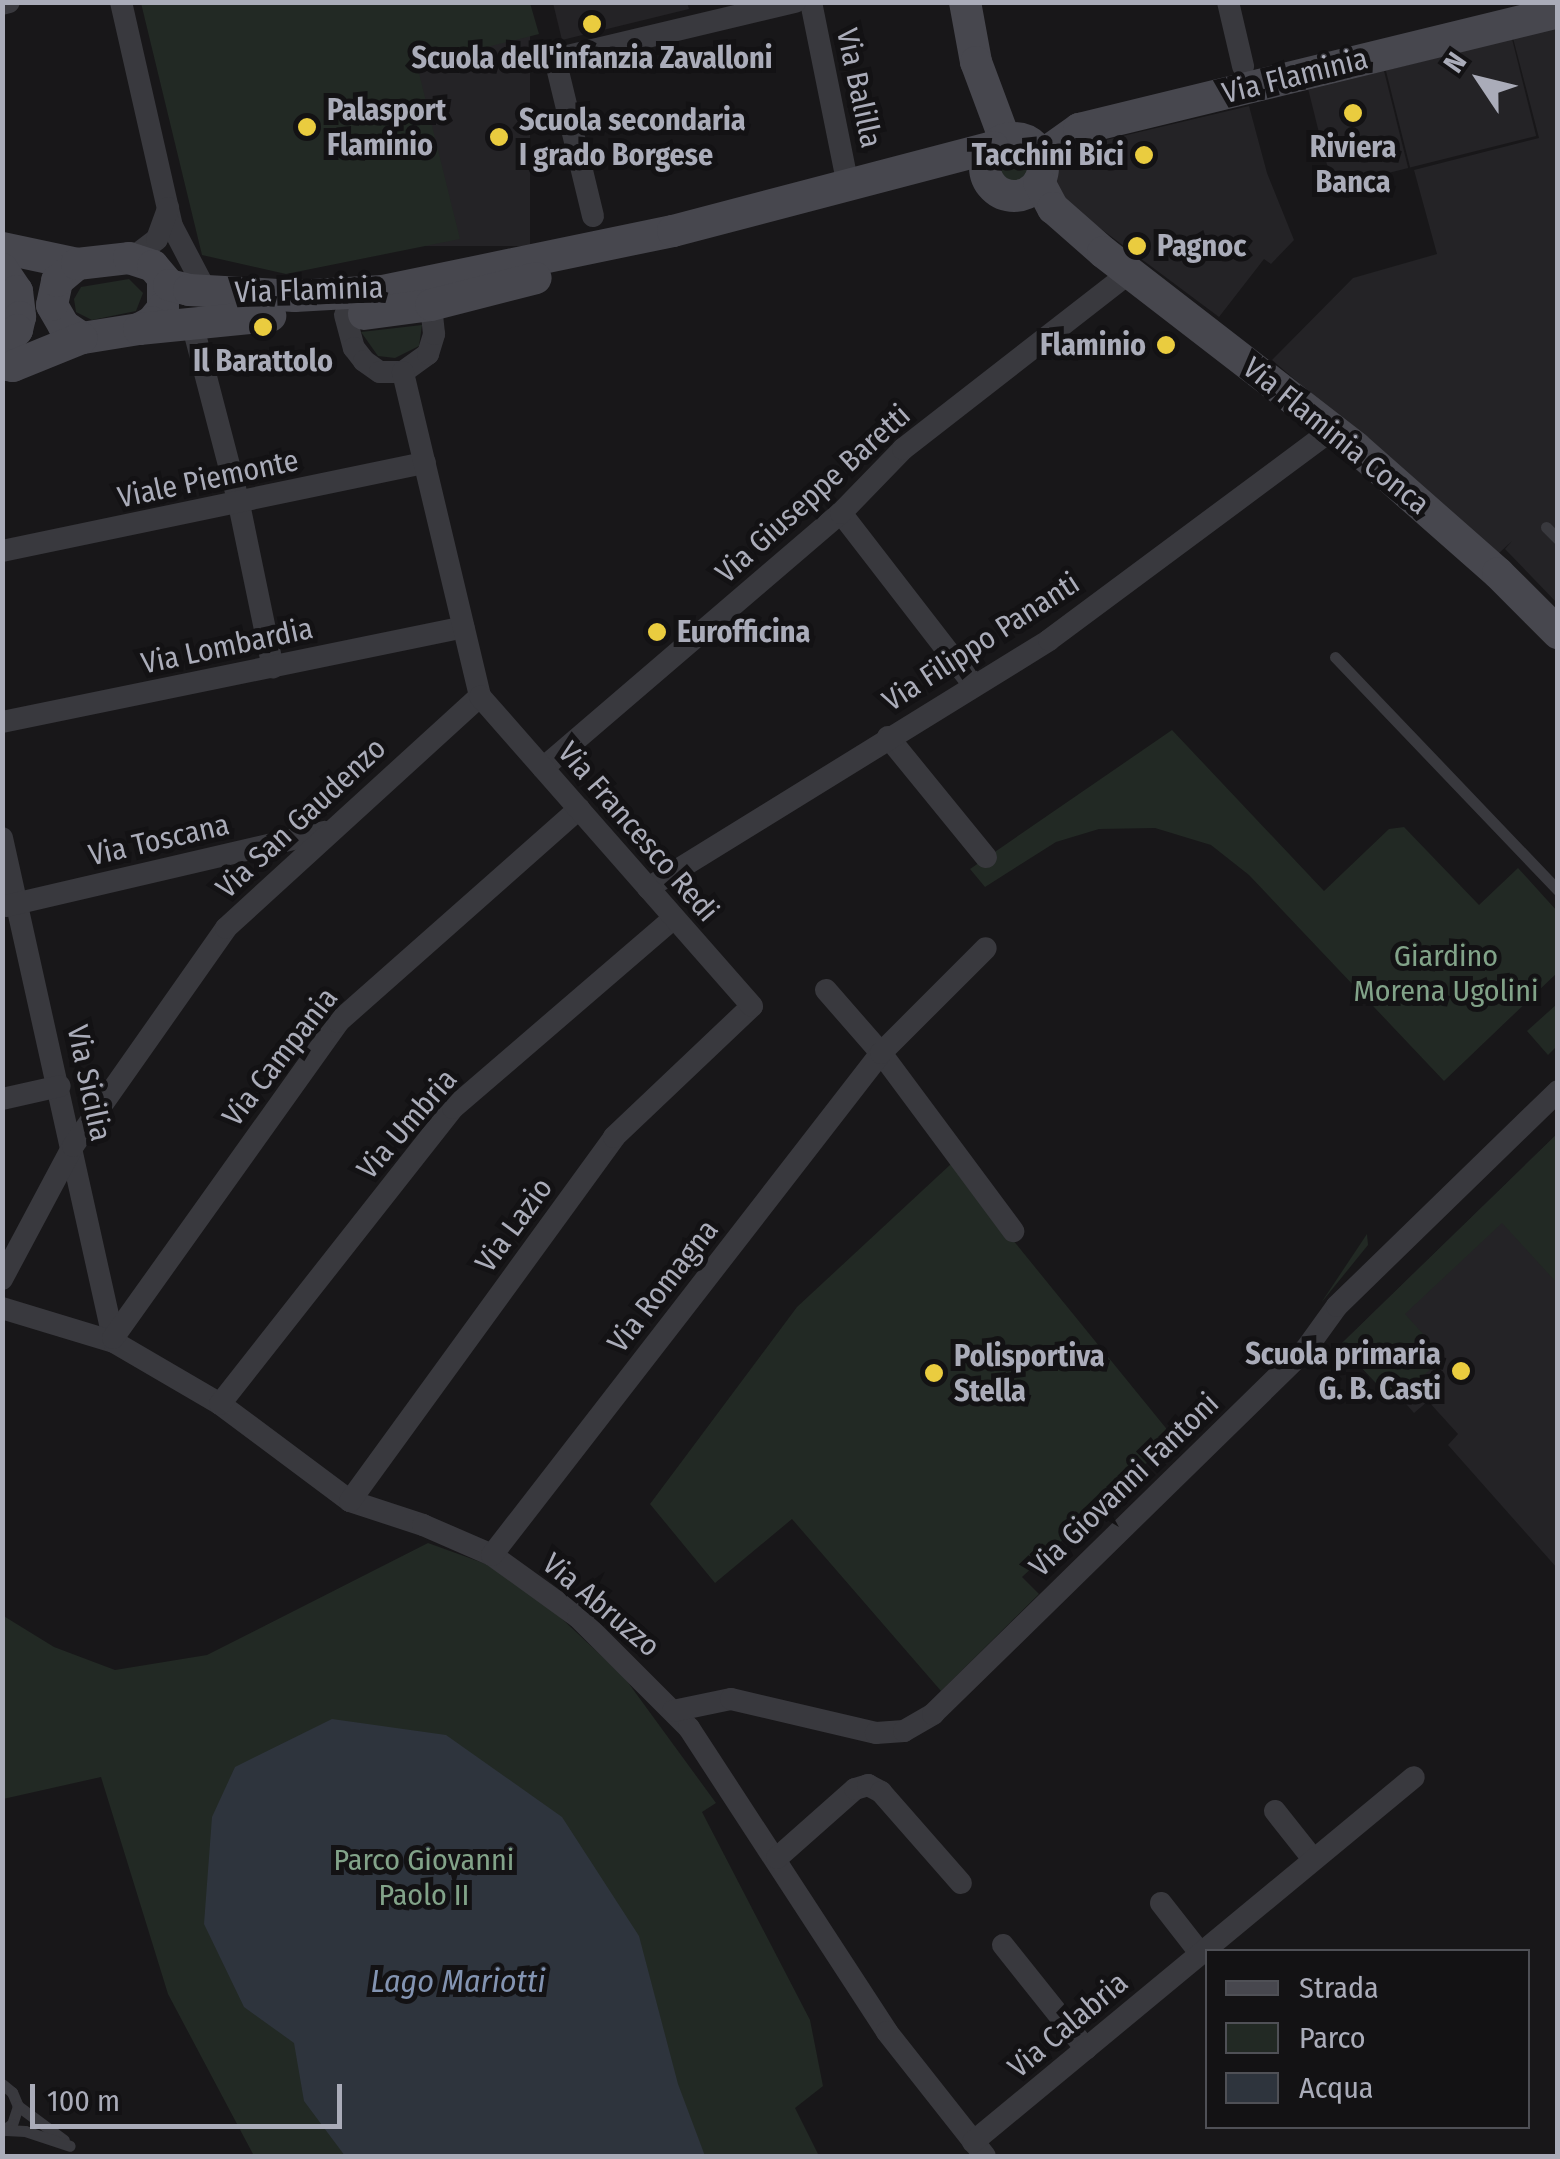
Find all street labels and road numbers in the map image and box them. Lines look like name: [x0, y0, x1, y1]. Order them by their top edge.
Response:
street label: Via Balilla: [829, 25, 889, 151]
street label: Via Flaminia: [1219, 41, 1371, 111]
street label: Via Flaminia: [234, 269, 384, 311]
street label: Via Flaminia Conca: [1236, 350, 1436, 522]
street label: Via Giuseppe Baretti: [708, 397, 918, 591]
street label: Viale Piemonte: [114, 442, 302, 516]
street label: Via Filippo Pananti: [876, 565, 1086, 719]
street label: Via Lombardia: [138, 610, 316, 682]
street label: Via San Gaudenzo: [209, 730, 393, 906]
street label: Via Francesco Redi: [550, 735, 726, 929]
street label: Via Toscana: [85, 806, 233, 874]
street label: Via Campania: [215, 981, 345, 1133]
street label: Via Sicilia: [59, 1022, 119, 1144]
street label: Via Umbria: [349, 1062, 465, 1186]
street label: Via Lazio: [468, 1171, 560, 1279]
street label: Via Romagna: [600, 1213, 726, 1359]
street label: Via Giovanni Fantoni: [1022, 1385, 1226, 1585]
street label: Via Abruzzo: [535, 1546, 667, 1664]
street label: Via Calabria: [1001, 1965, 1135, 2085]

